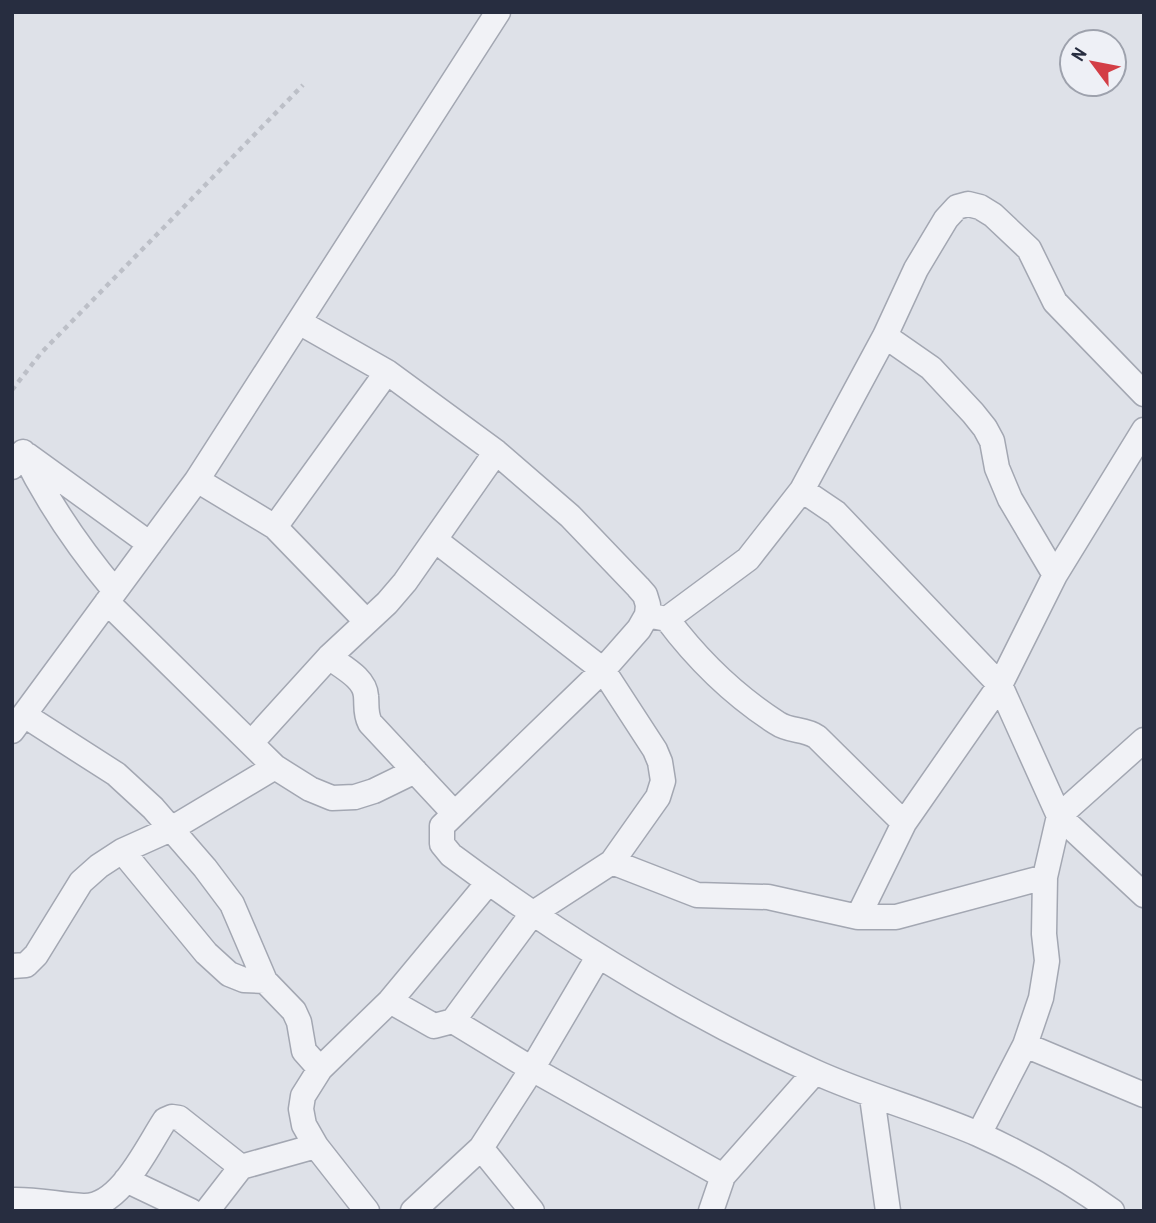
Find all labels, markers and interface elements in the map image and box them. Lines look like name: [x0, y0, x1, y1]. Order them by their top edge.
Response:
north arrow: [1058, 28, 1128, 98]
text: N: [1065, 42, 1093, 66]

